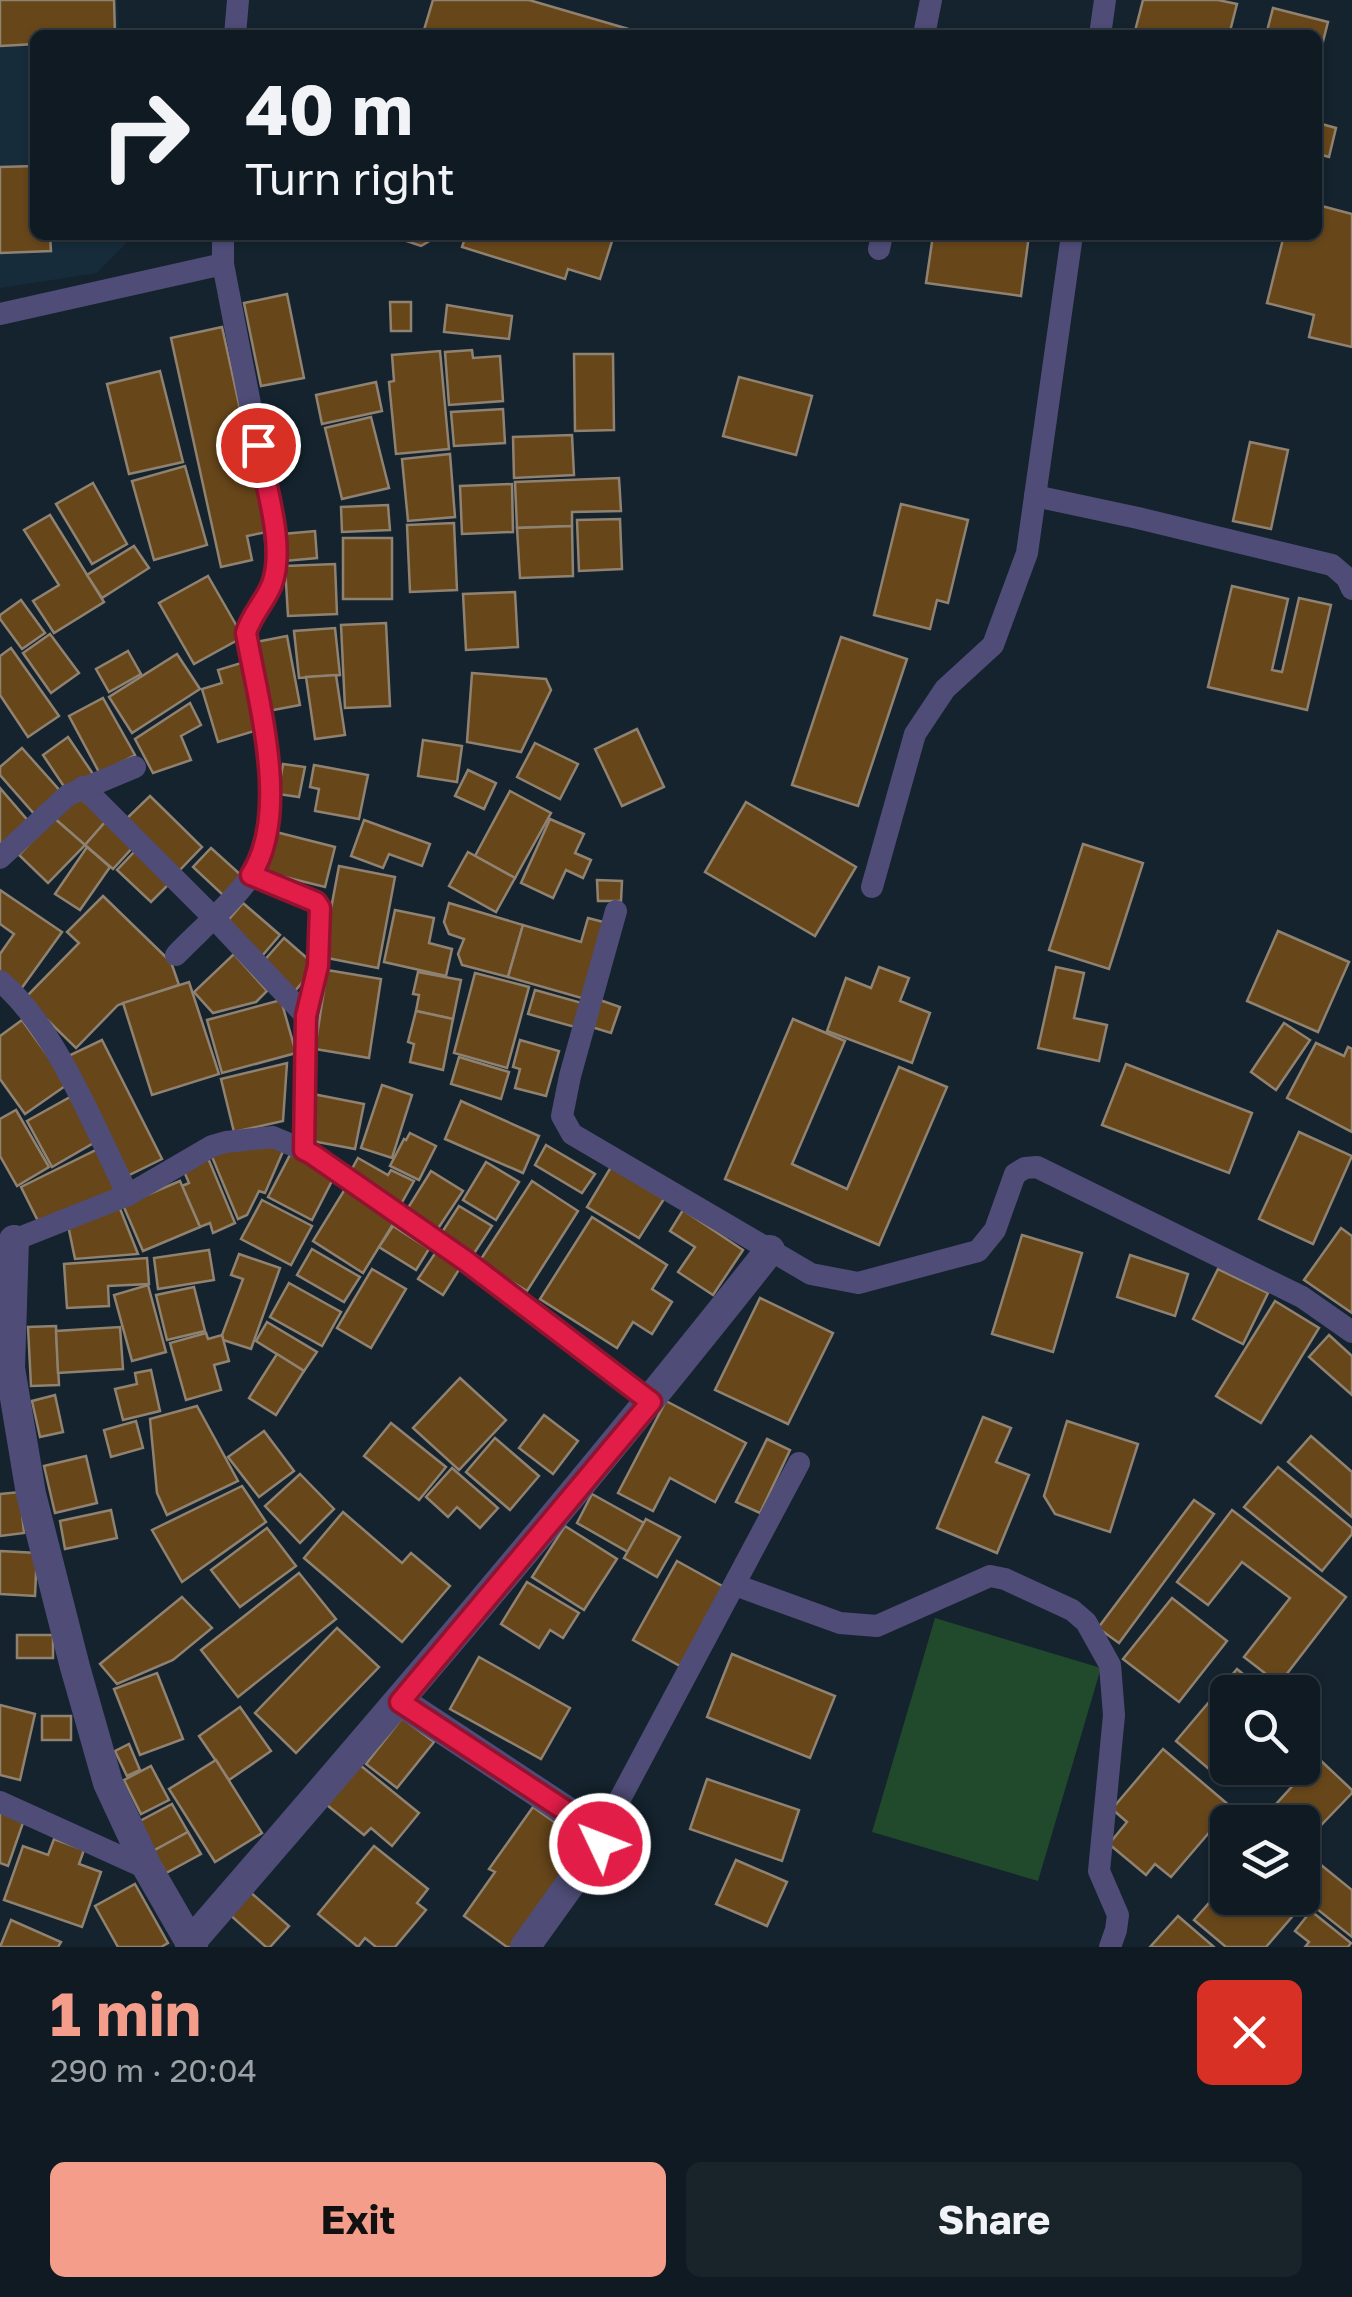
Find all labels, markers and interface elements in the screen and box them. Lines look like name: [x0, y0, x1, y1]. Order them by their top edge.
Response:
text: 40 m: [245, 66, 413, 150]
icon: right: [80, 70, 210, 200]
text: Turn right: [245, 151, 455, 205]
pin: [216, 403, 301, 488]
icon: arrive: [231, 418, 286, 473]
map controls: [1210, 1675, 1320, 1915]
button: search: [1210, 1675, 1320, 1785]
position arrow: [548, 1792, 652, 1896]
button: layers: [1210, 1805, 1320, 1915]
text: 1 min: [50, 1977, 201, 2049]
button: close: [1197, 1980, 1302, 2085]
text: 290 m · 20:04: [50, 2051, 257, 2089]
button: Exit: [50, 2162, 666, 2277]
button: Share: [686, 2162, 1302, 2277]

